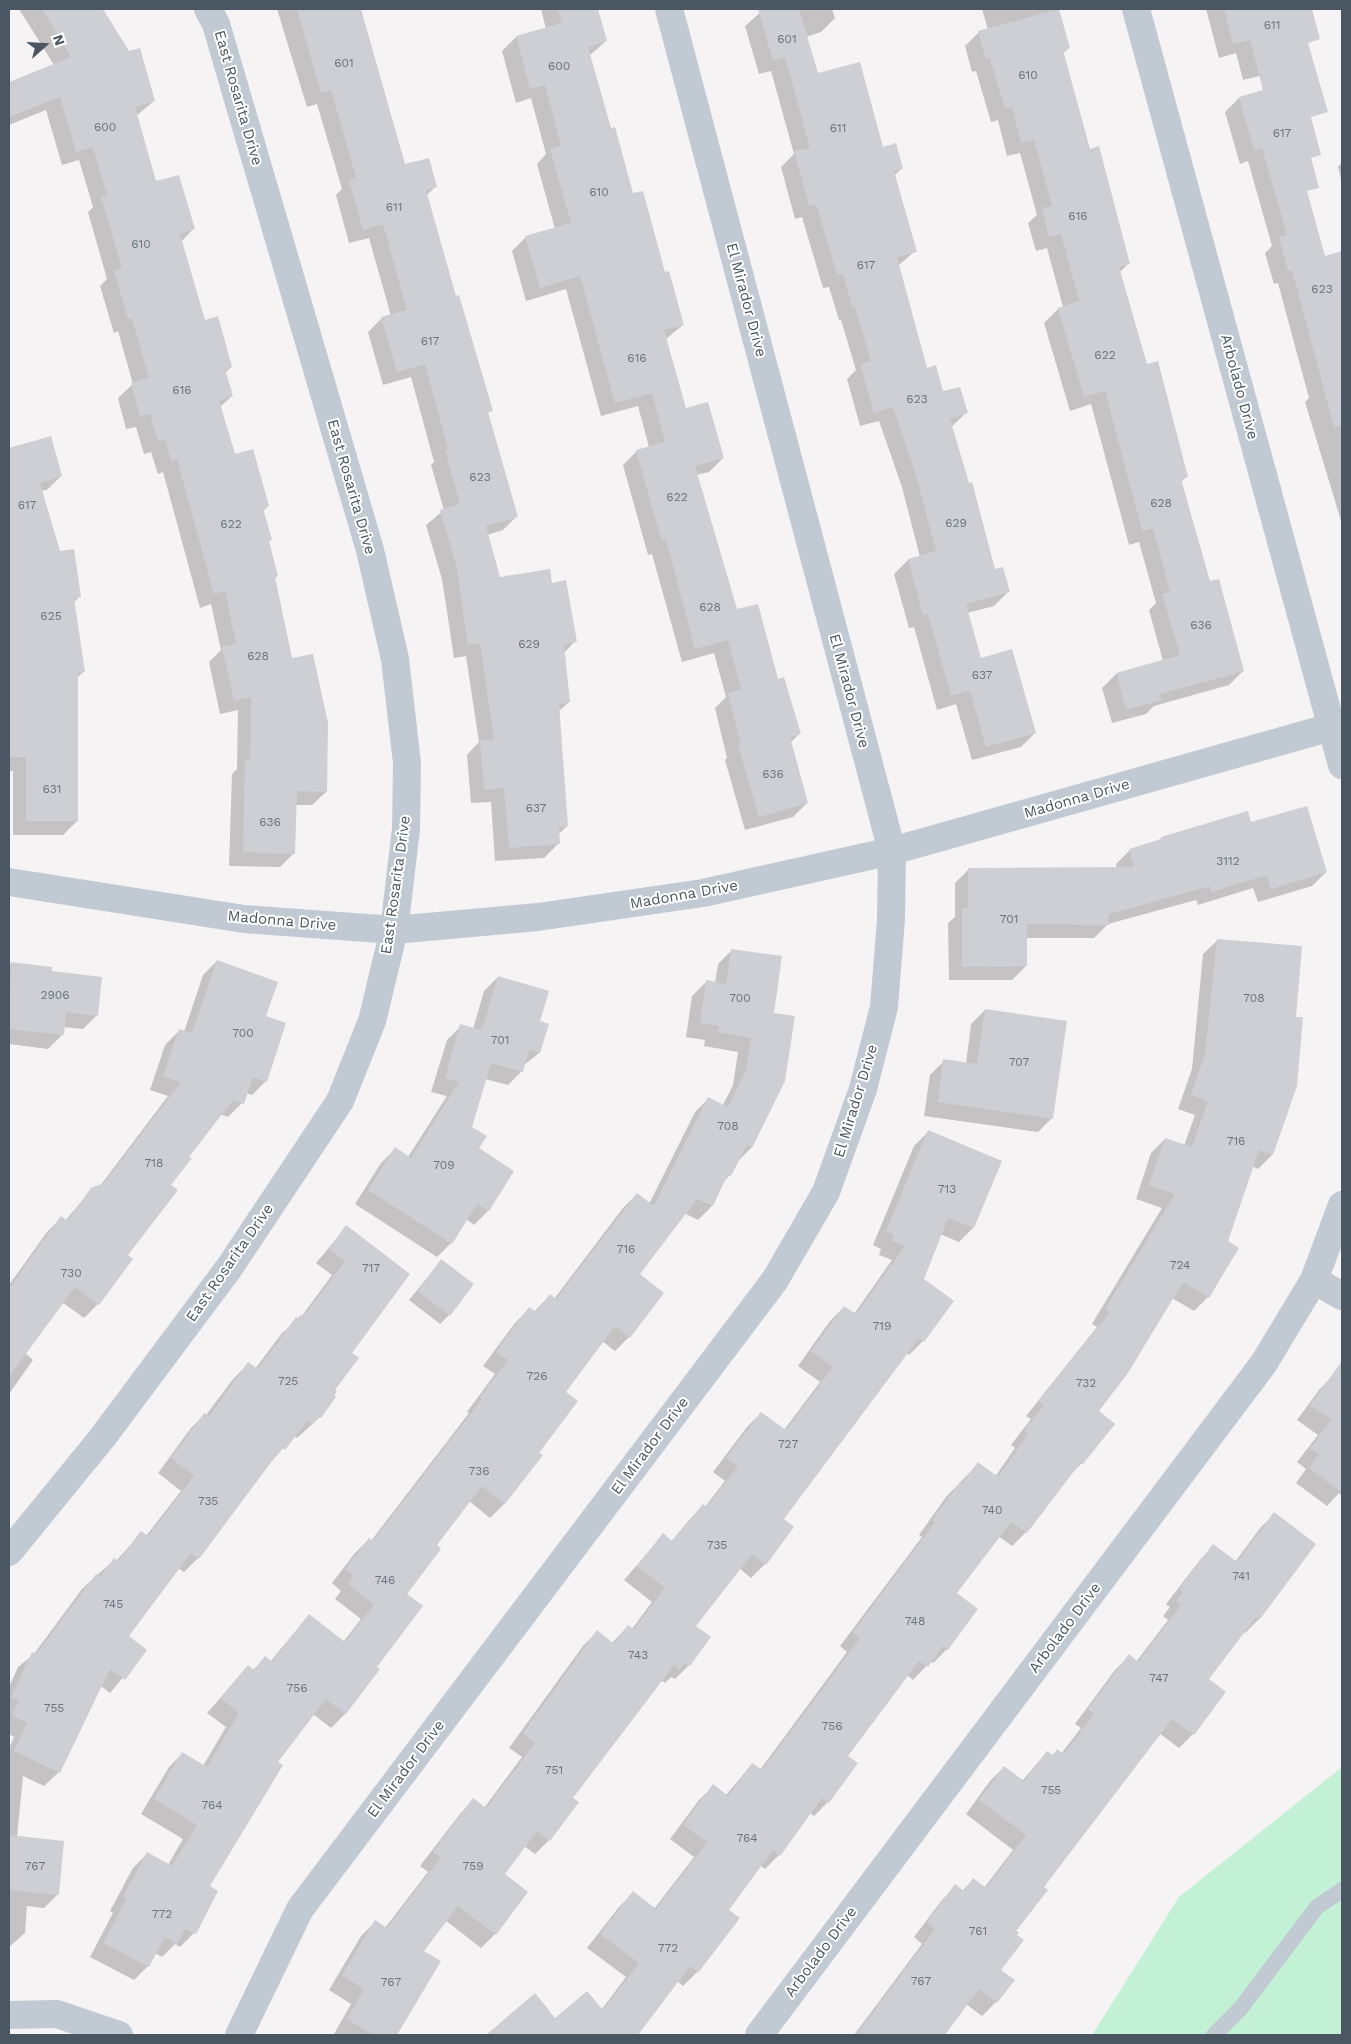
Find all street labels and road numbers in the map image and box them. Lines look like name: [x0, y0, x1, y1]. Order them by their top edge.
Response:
street label: East Rosarita Drive: [210, 28, 266, 168]
street label: El Mirador Drive: [722, 241, 770, 359]
street label: Arbolado Drive: [1216, 332, 1262, 442]
street label: East Rosarita Drive: [323, 417, 379, 557]
street label: El Mirador Drive: [825, 632, 873, 750]
street label: Madonna Drive: [1022, 775, 1132, 823]
street label: East Rosarita Drive: [377, 815, 415, 955]
street label: Madonna Drive: [629, 877, 739, 913]
street label: Madonna Drive: [227, 907, 337, 935]
street label: El Mirador Drive: [830, 1042, 882, 1160]
street label: East Rosarita Drive: [183, 1201, 277, 1325]
street label: El Mirador Drive: [607, 1394, 693, 1498]
street label: Arbolado Drive: [1025, 1579, 1105, 1677]
street label: El Mirador Drive: [363, 1717, 449, 1821]
street label: Arbolado Drive: [781, 1903, 861, 2001]

